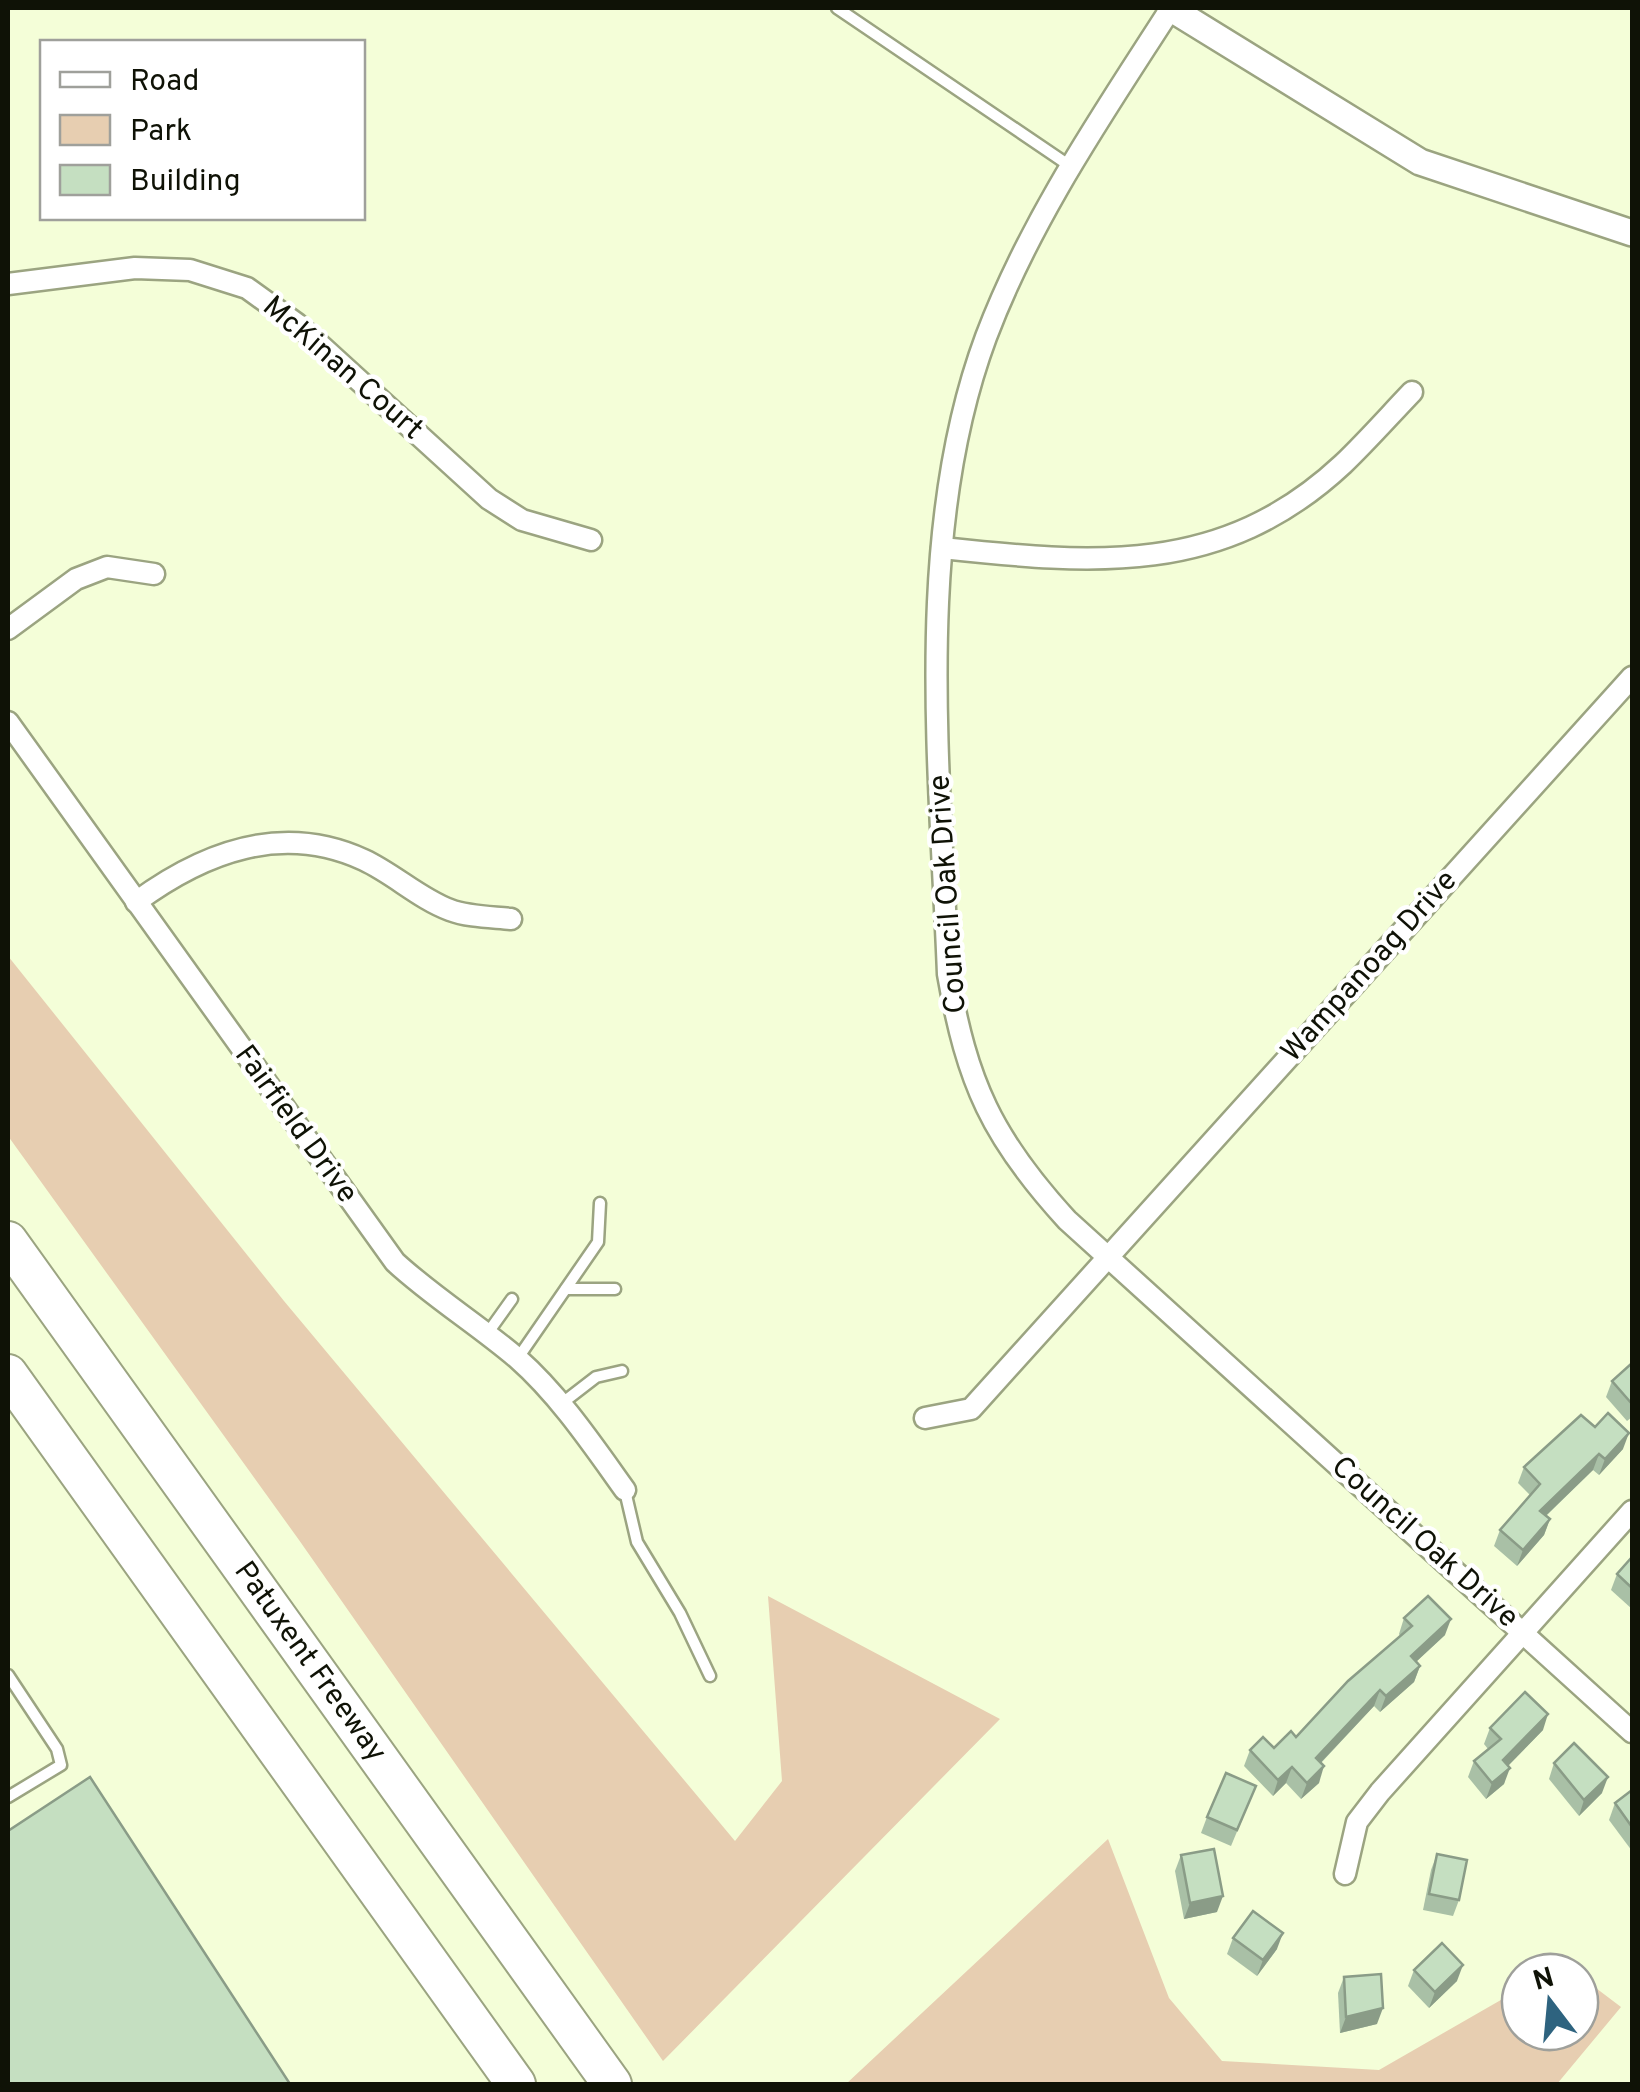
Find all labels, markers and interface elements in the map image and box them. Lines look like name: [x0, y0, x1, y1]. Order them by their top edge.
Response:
legend: [40, 40, 365, 220]
text: Road: [130, 64, 199, 101]
text: Park: [130, 114, 192, 151]
text: Building: [130, 164, 241, 201]
street label: McKinan Court: [254, 289, 430, 449]
street label: Council Oak Drive: [922, 773, 976, 1015]
street label: Wampanoag Drive: [1274, 863, 1466, 1071]
street label: Fairfield Drive: [225, 1039, 365, 1211]
street label: Council Oak Drive: [1323, 1449, 1525, 1637]
street label: Patuxent Freeway: [225, 1555, 394, 1770]
north arrow: [1500, 1952, 1600, 2052]
text: N: [1529, 1961, 1559, 2001]

